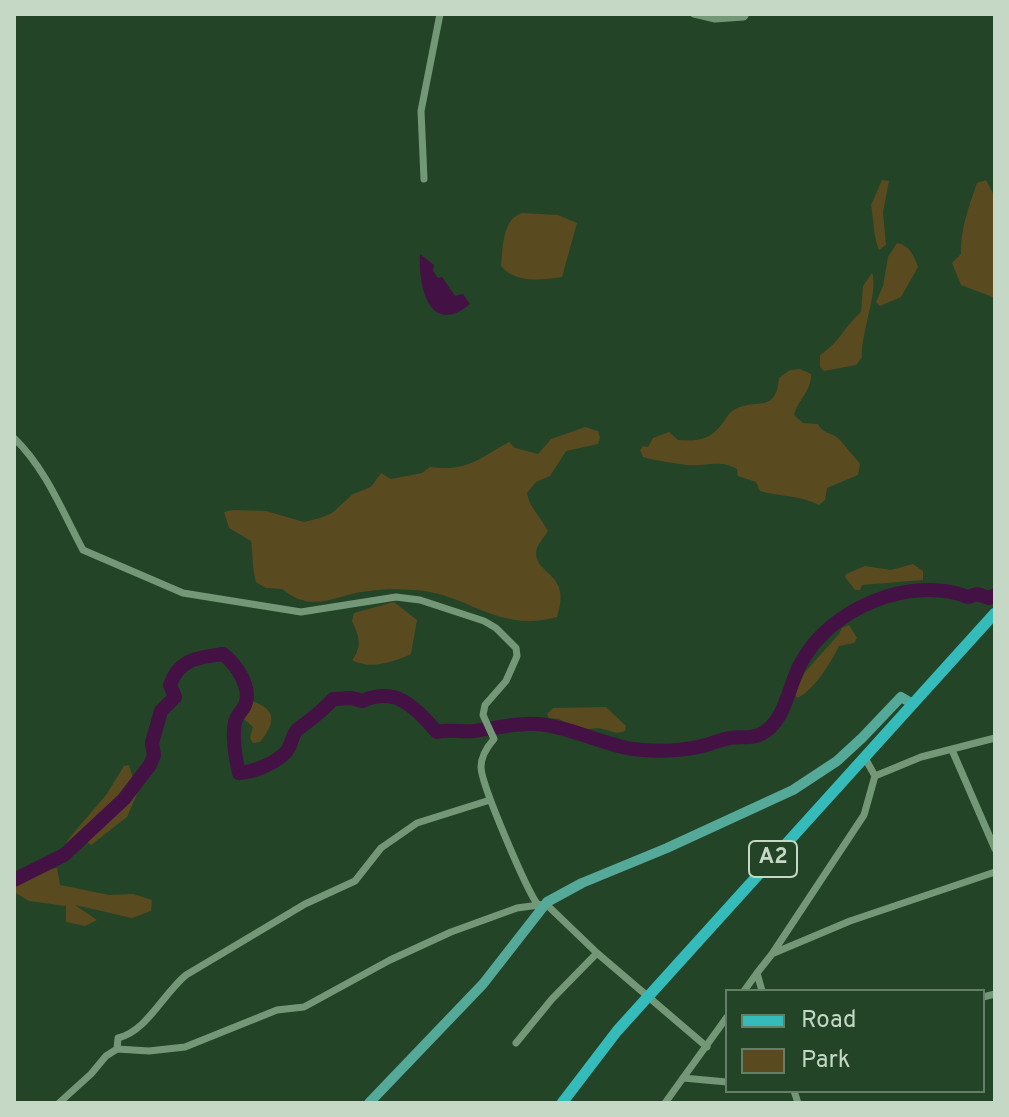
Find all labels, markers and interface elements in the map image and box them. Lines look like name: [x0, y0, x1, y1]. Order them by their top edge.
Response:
road number: A2: [749, 841, 797, 877]
legend: [725, 989, 985, 1093]
text: Road: [801, 1006, 857, 1036]
text: Park: [801, 1046, 851, 1076]

